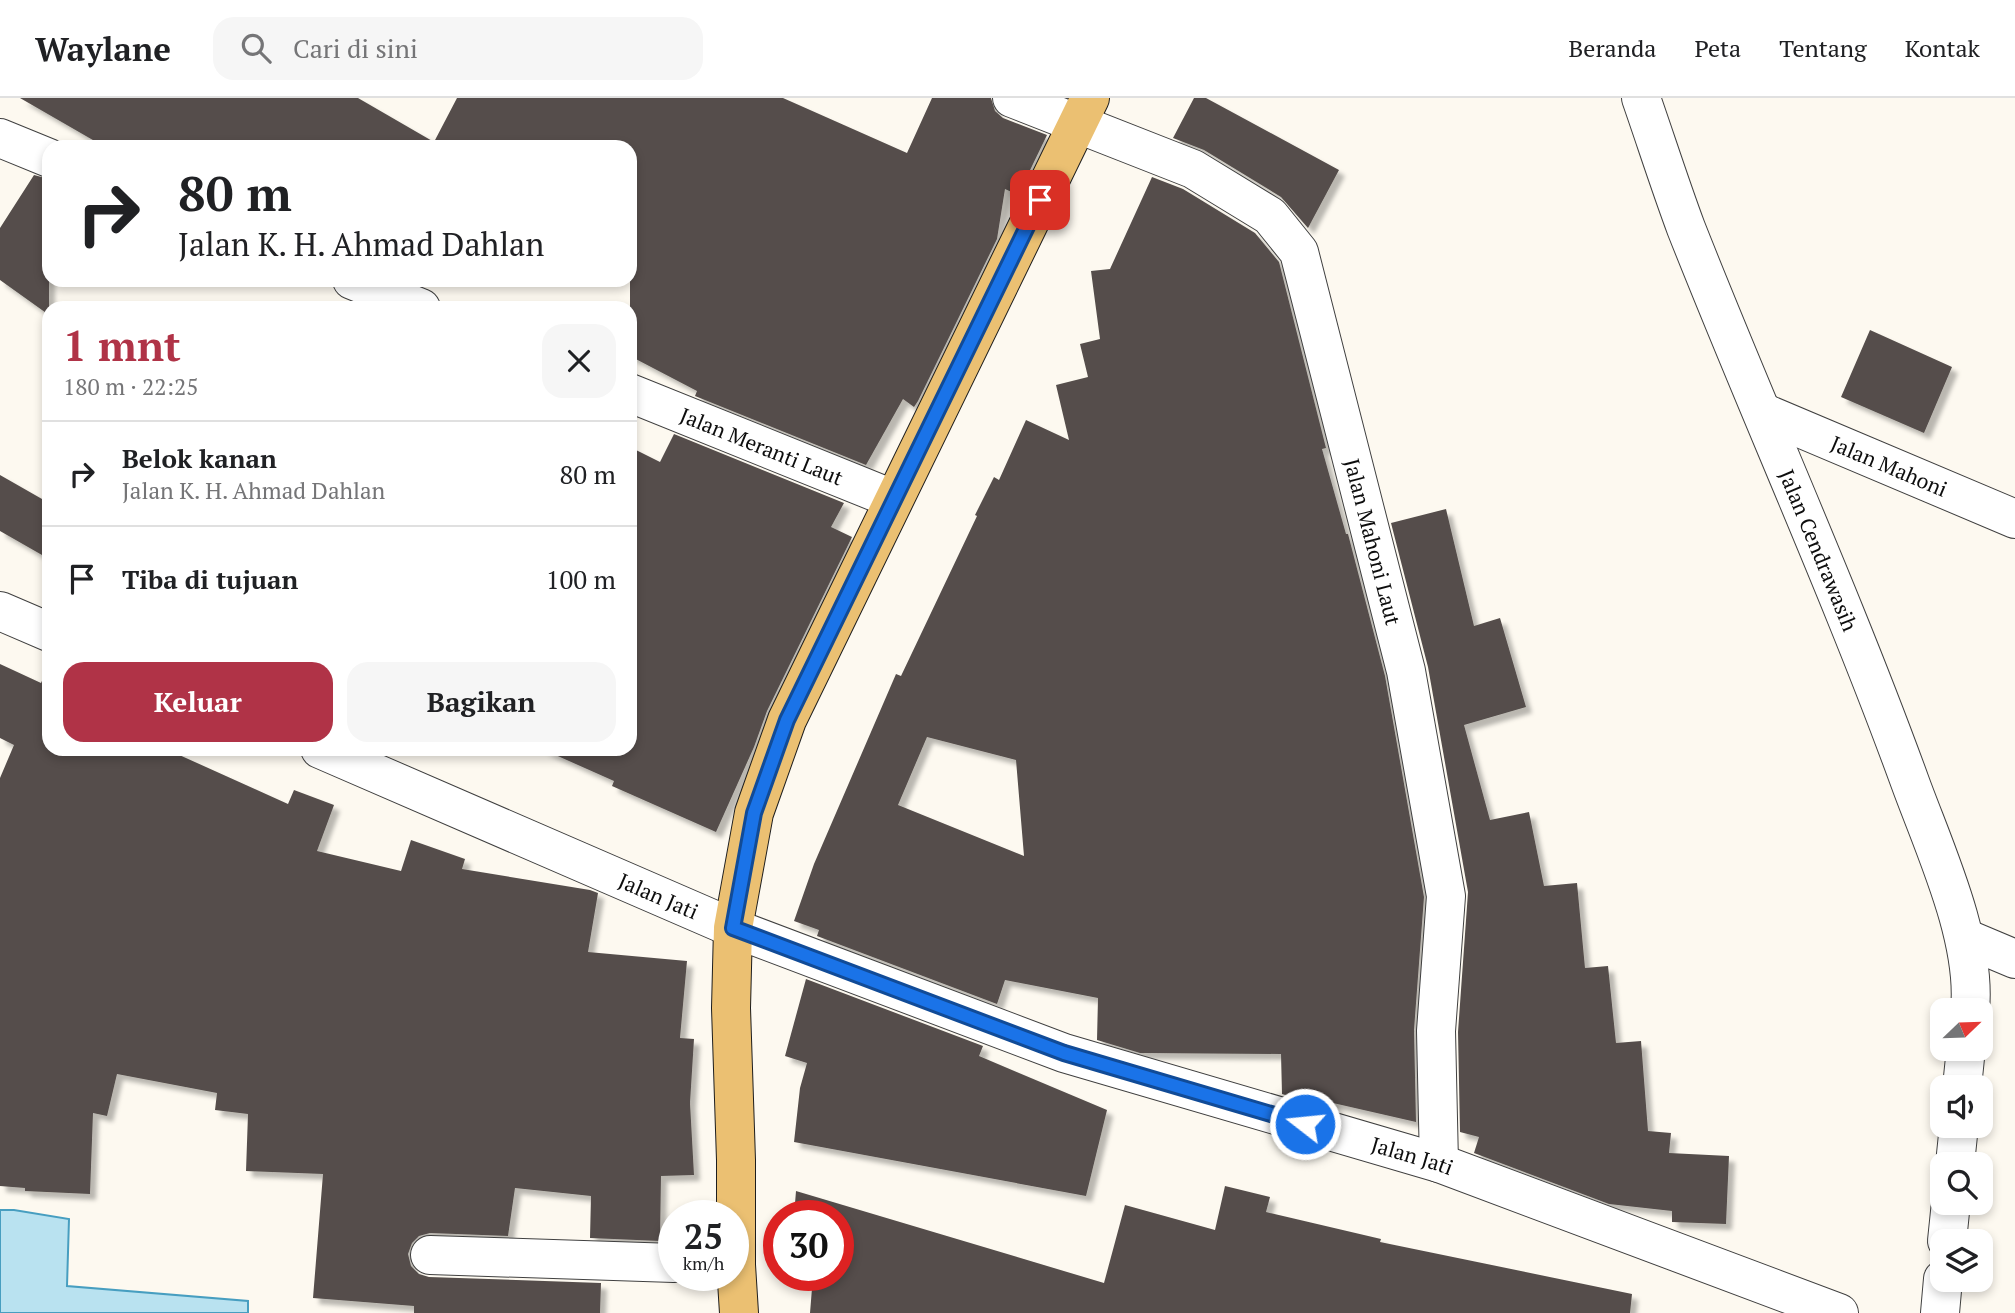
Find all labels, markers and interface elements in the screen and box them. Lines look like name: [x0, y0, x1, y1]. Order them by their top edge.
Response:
search box: [213, 17, 703, 80]
text: Waylane: [35, 27, 171, 70]
icon: search: [237, 29, 275, 67]
text: Cari di sini: [293, 31, 418, 65]
text: Beranda: [1569, 32, 1656, 64]
text: Peta: [1694, 32, 1741, 64]
text: Tentang: [1779, 32, 1867, 64]
text: Kontak: [1905, 32, 1980, 64]
text: 80 m: [178, 160, 292, 225]
icon: right: [63, 168, 154, 259]
pin: [1010, 170, 1070, 230]
icon: arrive: [1021, 181, 1059, 219]
text: Jalan K. H. Ahmad Dahlan: [178, 223, 544, 265]
text: 1 mnt: [63, 317, 181, 373]
button: close: [542, 324, 616, 398]
text: 180 m · 22:25: [63, 371, 198, 402]
street label: Jalan Meranti Laut: [676, 401, 848, 492]
street label: Jalan Mahoni: [1827, 429, 1952, 503]
text: Belok kanan: [122, 441, 277, 475]
icon: right: [63, 455, 101, 493]
street label: Jalan Mahoni Laut: [1338, 456, 1408, 628]
text: 80 m: [560, 457, 616, 491]
street label: Jalan Cendrawasih: [1773, 465, 1864, 635]
text: Jalan K. H. Ahmad Dahlan: [122, 475, 385, 506]
icon: arrive: [63, 560, 101, 598]
text: Tiba di tujuan: [122, 562, 298, 596]
text: 100 m: [546, 562, 616, 596]
button: Keluar: [63, 662, 333, 742]
button: Bagikan: [347, 662, 616, 742]
street label: Jalan Jati: [614, 866, 703, 925]
north arrow: [1930, 998, 1993, 1060]
map controls: [1930, 998, 1993, 1292]
button: sound: [1930, 1075, 1993, 1138]
position arrow: [1268, 1087, 1342, 1161]
street label: Jalan Jati: [1368, 1130, 1457, 1181]
button: search: [1930, 1152, 1993, 1215]
speed limit sign: 30: [763, 1200, 854, 1291]
text: 25: [684, 1213, 723, 1259]
button: layers: [1930, 1229, 1993, 1292]
text: km/h: [683, 1251, 724, 1275]

